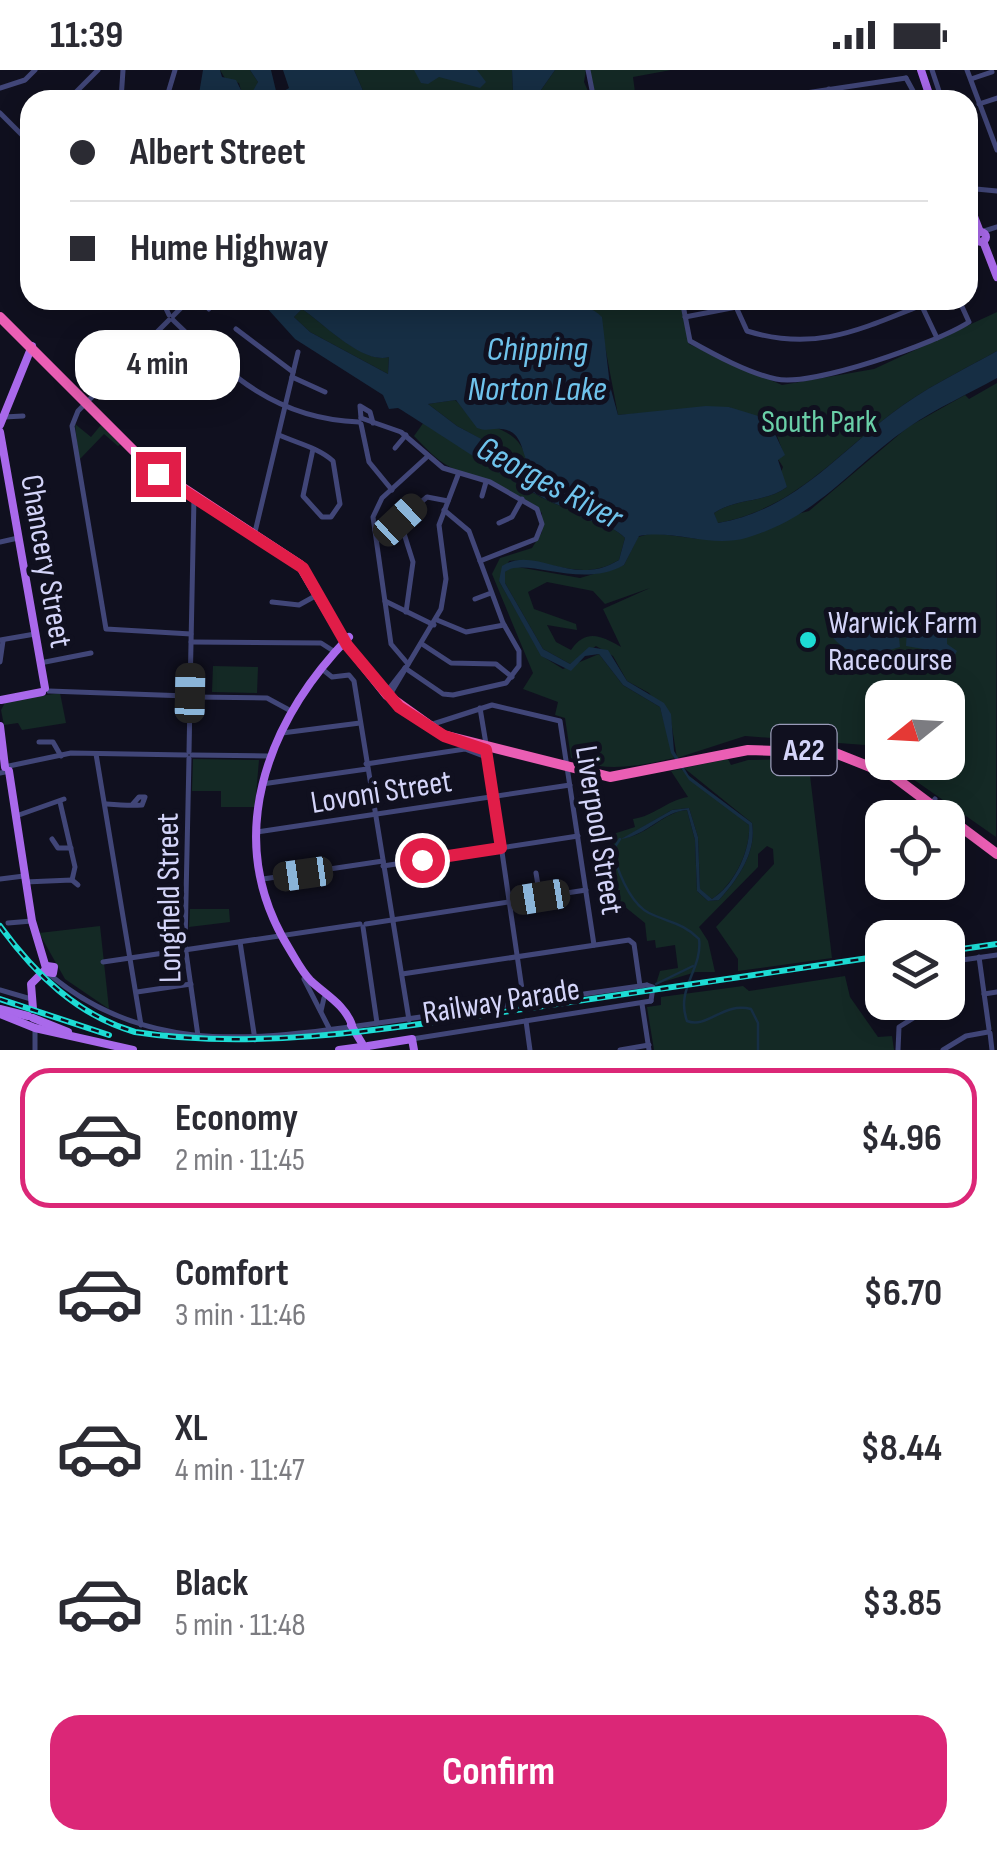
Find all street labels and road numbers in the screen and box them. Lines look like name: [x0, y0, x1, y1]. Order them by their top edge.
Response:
street label: Chancery Street: [11, 472, 80, 651]
road number: A22: [772, 725, 836, 775]
street label: Liverpool Street: [566, 743, 631, 917]
street label: Lovoni Street: [308, 762, 455, 823]
street label: Longfield Street: [149, 813, 190, 983]
street label: Railway Parade: [420, 970, 582, 1033]

